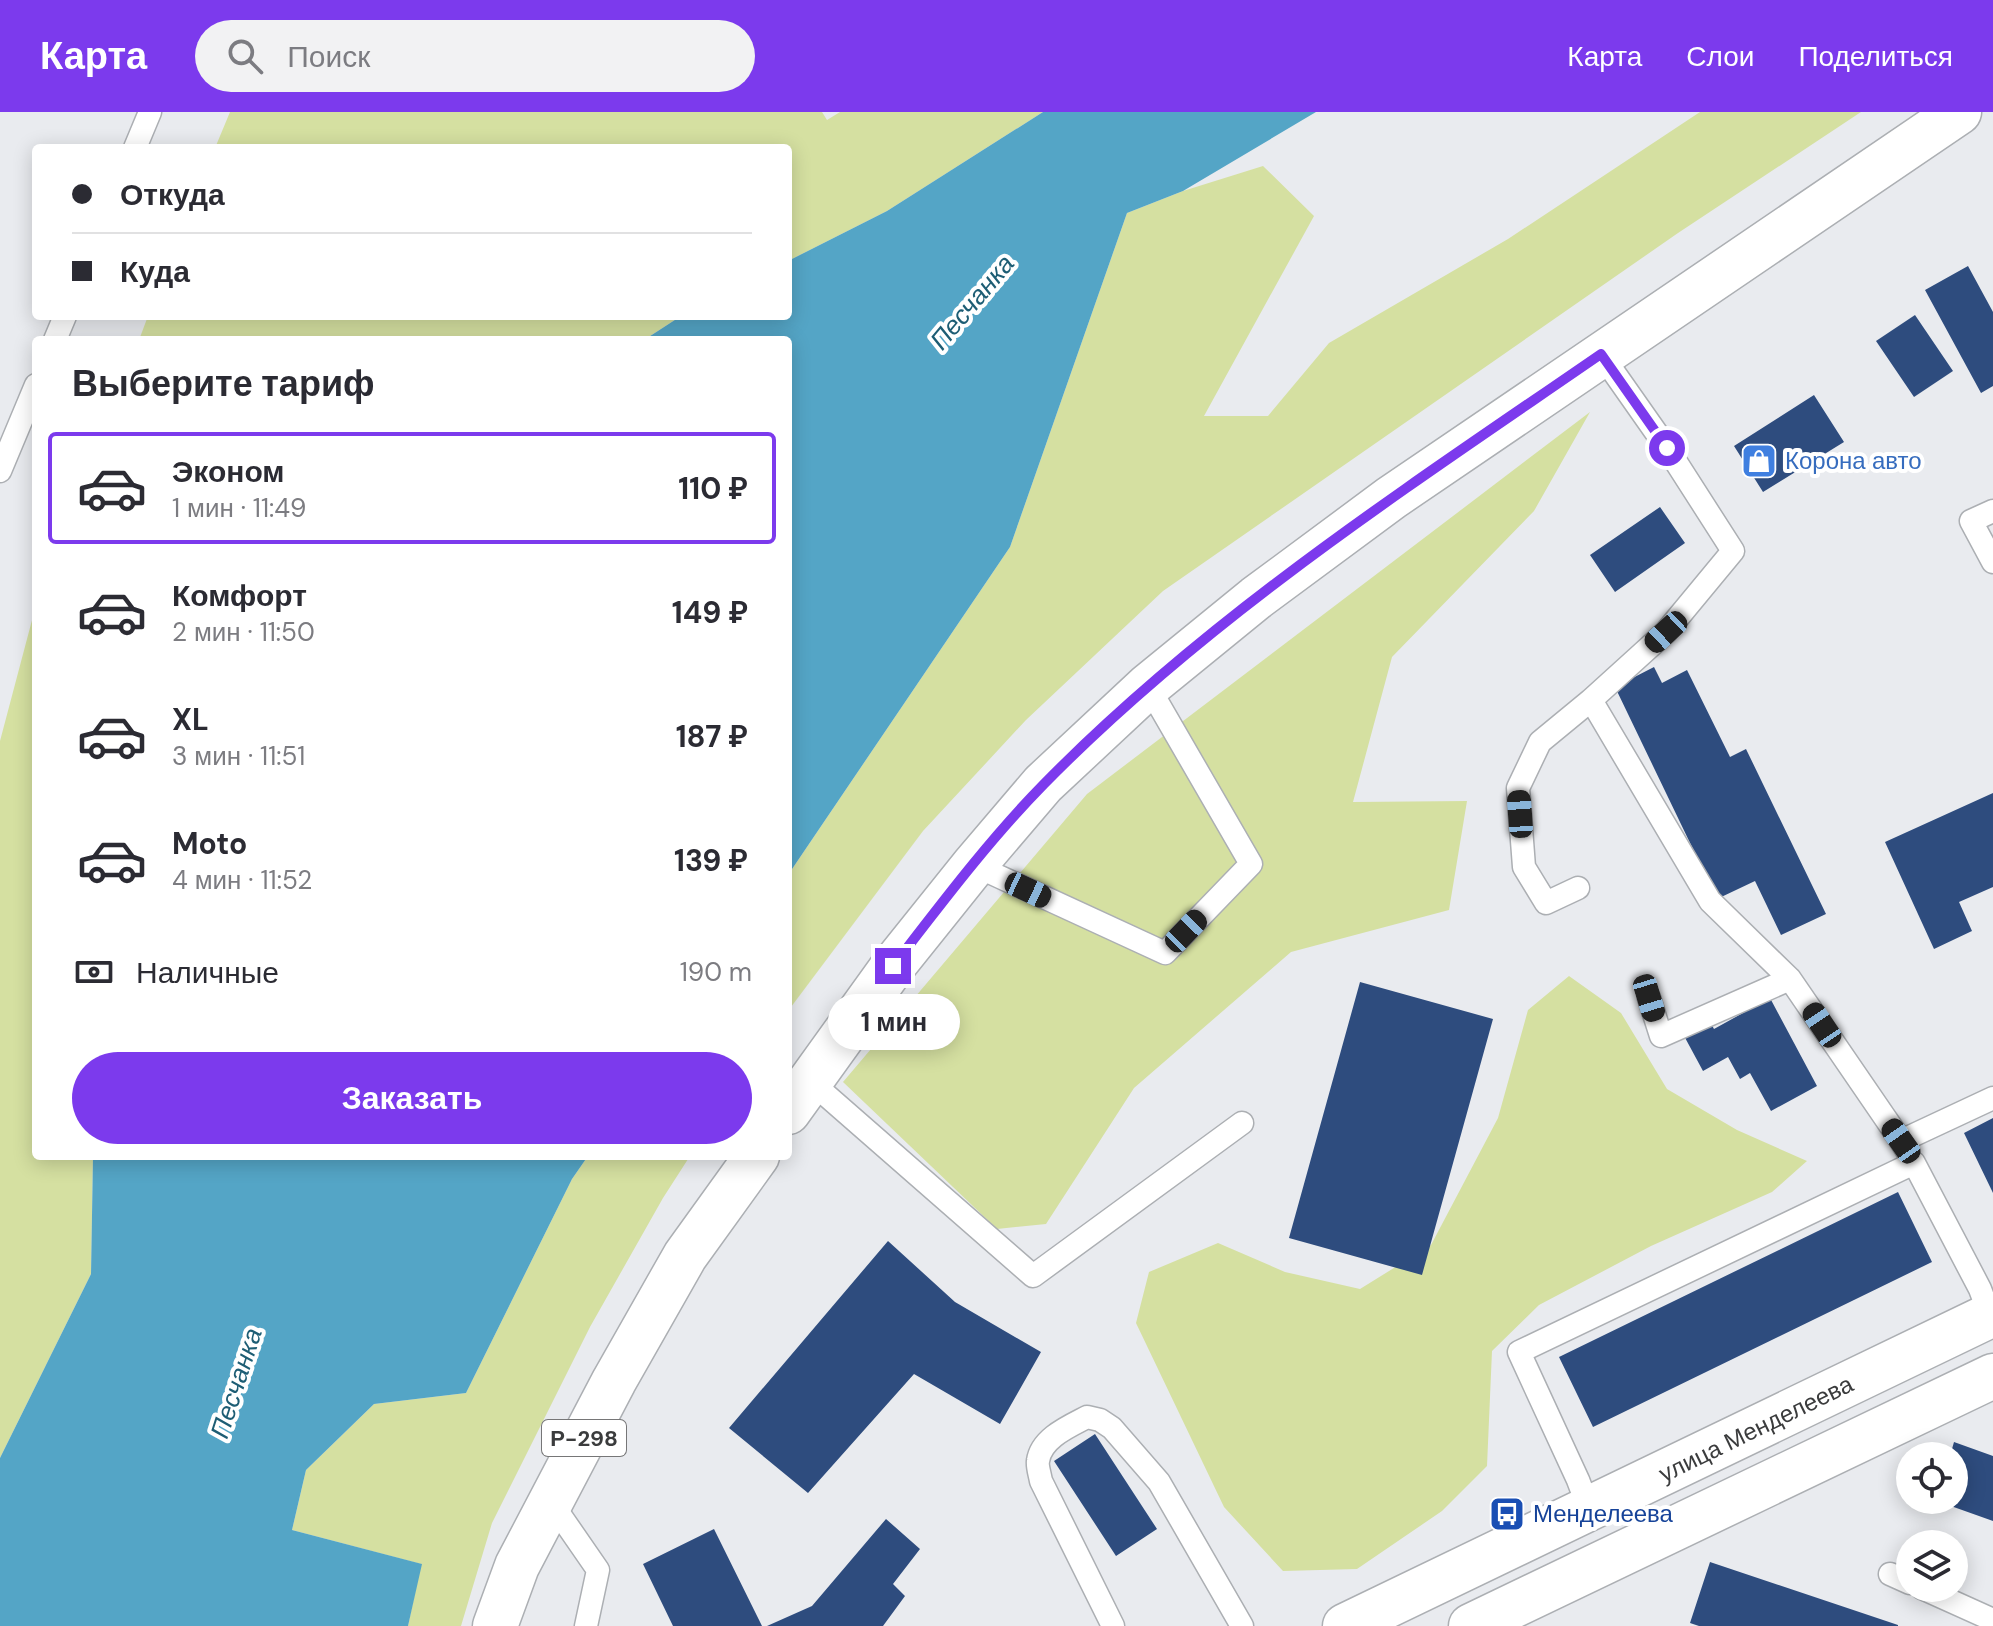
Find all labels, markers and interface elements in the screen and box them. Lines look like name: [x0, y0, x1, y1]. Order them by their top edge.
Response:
search box: [195, 20, 755, 92]
text: Карта: [40, 31, 147, 81]
icon: search: [223, 34, 267, 78]
text: Поиск: [287, 37, 370, 76]
text: Карта: [1567, 38, 1642, 75]
text: Слои: [1686, 38, 1754, 75]
text: Поделиться: [1798, 38, 1953, 75]
text: Откуда: [120, 175, 225, 214]
water label: Песчанка: [922, 247, 1022, 357]
text: Куда: [120, 252, 190, 291]
text: Выберите тариф: [72, 360, 375, 407]
route start: [1649, 430, 1685, 466]
shop icon: Корона авто: [1740, 442, 1778, 480]
place label: Корона авто: [1785, 445, 1922, 476]
icon: car: [76, 452, 148, 524]
text: Эконом: [172, 452, 285, 491]
text: 110 ₽: [678, 469, 748, 508]
text: 1 мин · 11:49: [172, 491, 306, 525]
icon: car: [76, 576, 148, 648]
text: Комфорт: [172, 576, 307, 615]
text: 149 ₽: [672, 593, 748, 632]
car: [1640, 607, 1692, 657]
text: 2 мин · 11:50: [172, 615, 315, 649]
icon: car: [76, 700, 148, 772]
text: XL: [172, 700, 209, 739]
text: 187 ₽: [676, 717, 748, 756]
text: 3 мин · 11:51: [172, 739, 305, 773]
car: [1506, 789, 1534, 839]
icon: car: [76, 824, 148, 896]
text: Moto: [172, 824, 247, 863]
text: 139 ₽: [674, 841, 748, 880]
text: 4 мин · 11:52: [172, 863, 312, 897]
car: [1001, 869, 1055, 911]
car: [1161, 905, 1211, 957]
route end: [875, 948, 911, 984]
icon: cash: [72, 950, 116, 994]
text: Наличные: [136, 953, 279, 992]
text: 190 m: [680, 955, 752, 989]
car: [1631, 972, 1667, 1024]
callout: 1 мин: [827, 994, 959, 1050]
car: [1799, 998, 1845, 1052]
text: 1 мин: [861, 1005, 927, 1039]
button: Заказать: [72, 1052, 752, 1144]
car: [1877, 1114, 1925, 1168]
water label: Песчанка: [202, 1323, 270, 1443]
street label: улица Менделеева: [1654, 1368, 1859, 1489]
road number: Р-298: [542, 1420, 626, 1456]
map controls: [1896, 1442, 1968, 1602]
button: locate: [1896, 1442, 1968, 1514]
bus stop icon: Менделеева: [1488, 1495, 1526, 1533]
place label: Менделеева: [1533, 1498, 1674, 1529]
button: layers: [1896, 1530, 1968, 1602]

